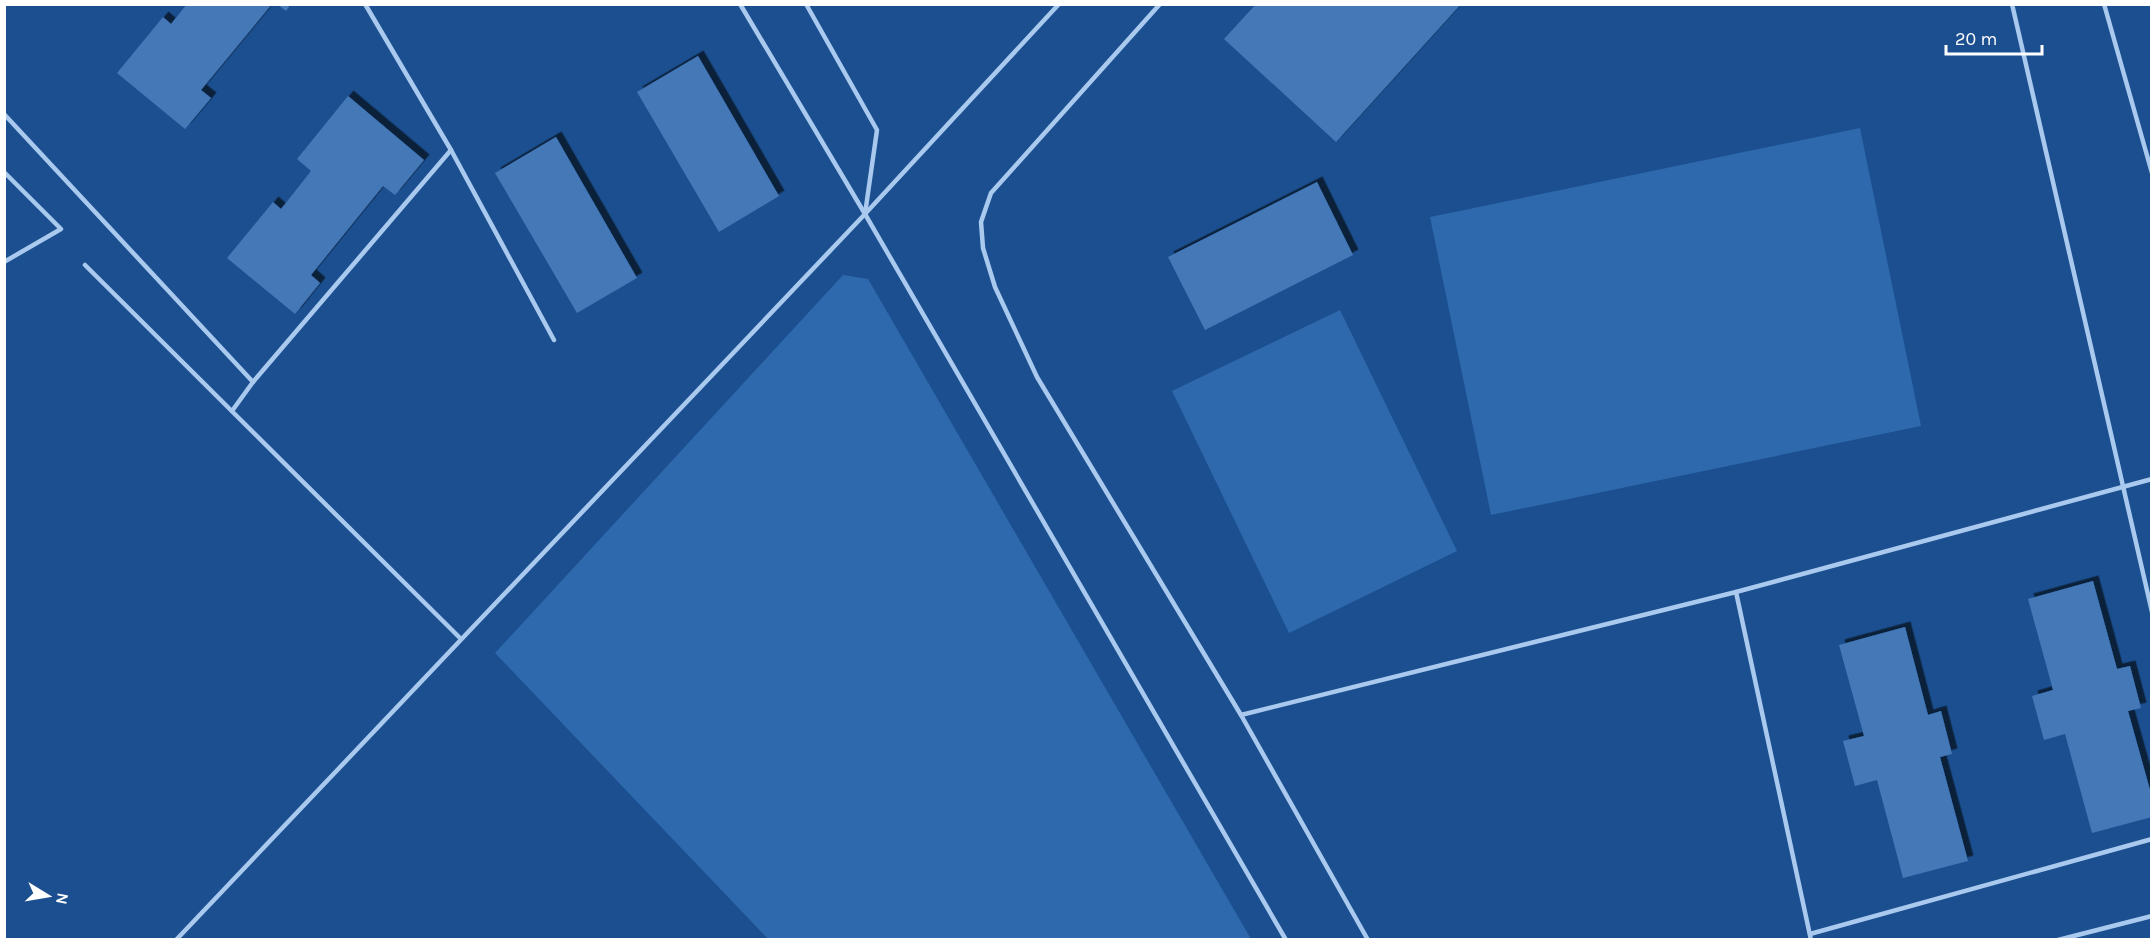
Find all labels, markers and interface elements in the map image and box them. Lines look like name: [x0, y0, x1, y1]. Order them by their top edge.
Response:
scale bar: [1946, 18, 2042, 56]
text: 20 m: [1955, 28, 1997, 50]
north arrow: [18, 866, 78, 926]
text: N: [52, 891, 73, 906]

